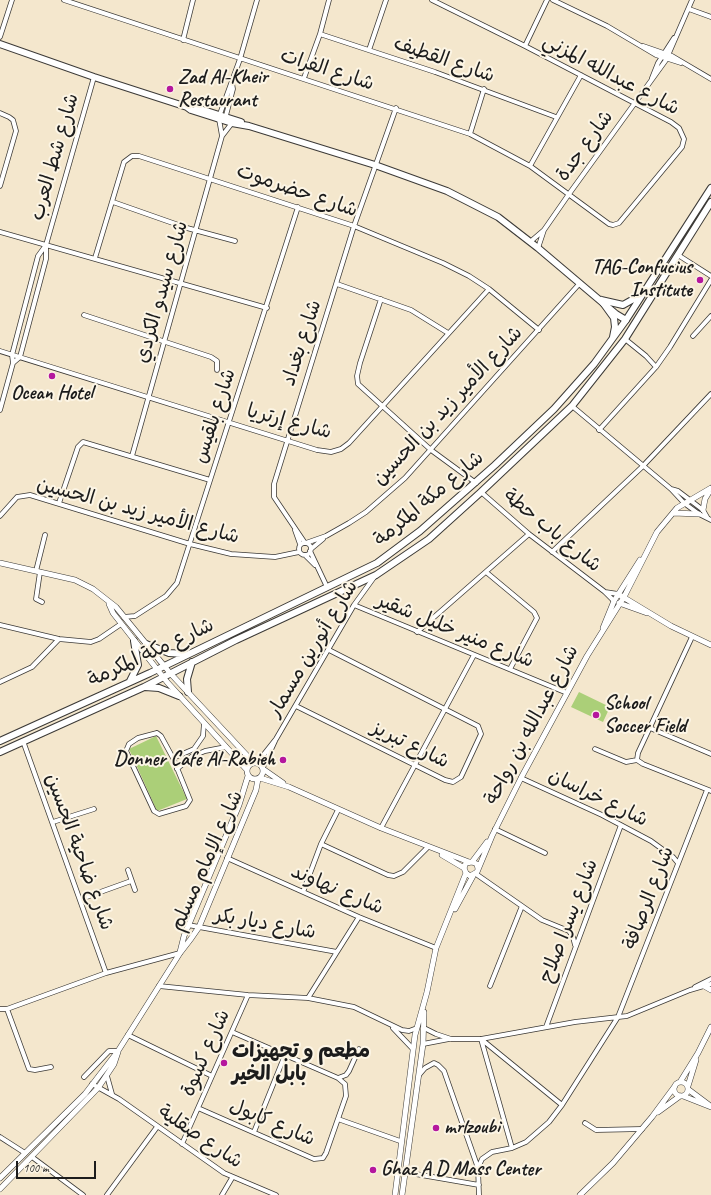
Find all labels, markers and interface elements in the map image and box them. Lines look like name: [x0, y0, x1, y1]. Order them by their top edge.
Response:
street label: شارع عبدالله المزني: [539, 29, 683, 121]
street label: شارع القطيف: [390, 32, 498, 88]
street label: شارع الفرات: [277, 44, 377, 96]
place label: Zad Al-Kheir Restaurant: [178, 66, 268, 113]
marker: Zad Al-Kheir Restaurant: [165, 84, 175, 94]
street label: شارع شط العرب: [25, 91, 85, 223]
street label: شارع جدة: [551, 106, 619, 186]
street label: شارع حضرموت: [233, 159, 361, 223]
street label: شارع سيدو الكردي: [130, 218, 194, 366]
place label: TAG-Confucius Institute: [592, 256, 692, 303]
marker: TAG-Confucius Institute: [695, 275, 705, 285]
street label: شارع بغداد: [277, 297, 327, 389]
street label: شارع الأمير زيد بن الحسين: [368, 321, 528, 491]
street label: شارع بلقيس: [188, 366, 242, 466]
marker: Ocean Hotel: [47, 371, 57, 381]
place label: Ocean Hotel: [11, 382, 93, 406]
street label: شارع إرتريا: [244, 399, 334, 445]
street label: شارع مكة المكرمة: [369, 446, 489, 552]
street label: شارع الأمير زيد بن الحسين: [34, 472, 242, 550]
street label: شارع باب حطة: [498, 484, 606, 578]
street label: شارع أنورين مسمار: [263, 576, 363, 722]
street label: شارع منير خليل شقير: [373, 588, 537, 674]
street label: شارع مكة المكرمة: [84, 613, 218, 693]
street label: شارع عبدالله بن رواحة: [480, 641, 584, 809]
place label: School Soccer Field: [604, 692, 686, 739]
marker: School Soccer Field: [591, 710, 601, 720]
street label: شارع تبريز: [367, 716, 453, 774]
place label: Donner Cafe Al-Rabieh: [114, 748, 275, 772]
marker: Donner Cafe Al-Rabieh: [278, 755, 288, 765]
street label: شارع خراسان: [544, 764, 652, 832]
street label: شارع ضاحية الحسين: [39, 770, 119, 934]
street label: شارع الإمام مسلم: [165, 787, 249, 935]
street label: شارع الرصافة: [618, 843, 680, 953]
street label: شارع يسرا صلاح: [534, 856, 604, 986]
street label: شارع نهاوند: [287, 860, 387, 920]
street label: شارع ديار بكر: [212, 903, 318, 945]
street label: شارع كسوة: [176, 1006, 236, 1100]
place label: مطعم و تجهيزات بابل الخير: [232, 1040, 370, 1087]
marker: مطعم و تجهيزات بابل الخير: [219, 1058, 229, 1068]
street label: شارع كابول: [226, 1094, 318, 1152]
street label: شارع صقلية: [153, 1100, 247, 1174]
place label: mrlzoubi: [444, 1116, 500, 1140]
marker: mrlzoubi: [431, 1123, 441, 1133]
scale bar: [18, 1153, 98, 1179]
place label: Ghaz A D Mass Center: [381, 1158, 540, 1182]
text: 100 m: [23, 1160, 49, 1176]
marker: Ghaz A D Mass Center: [368, 1165, 378, 1175]

